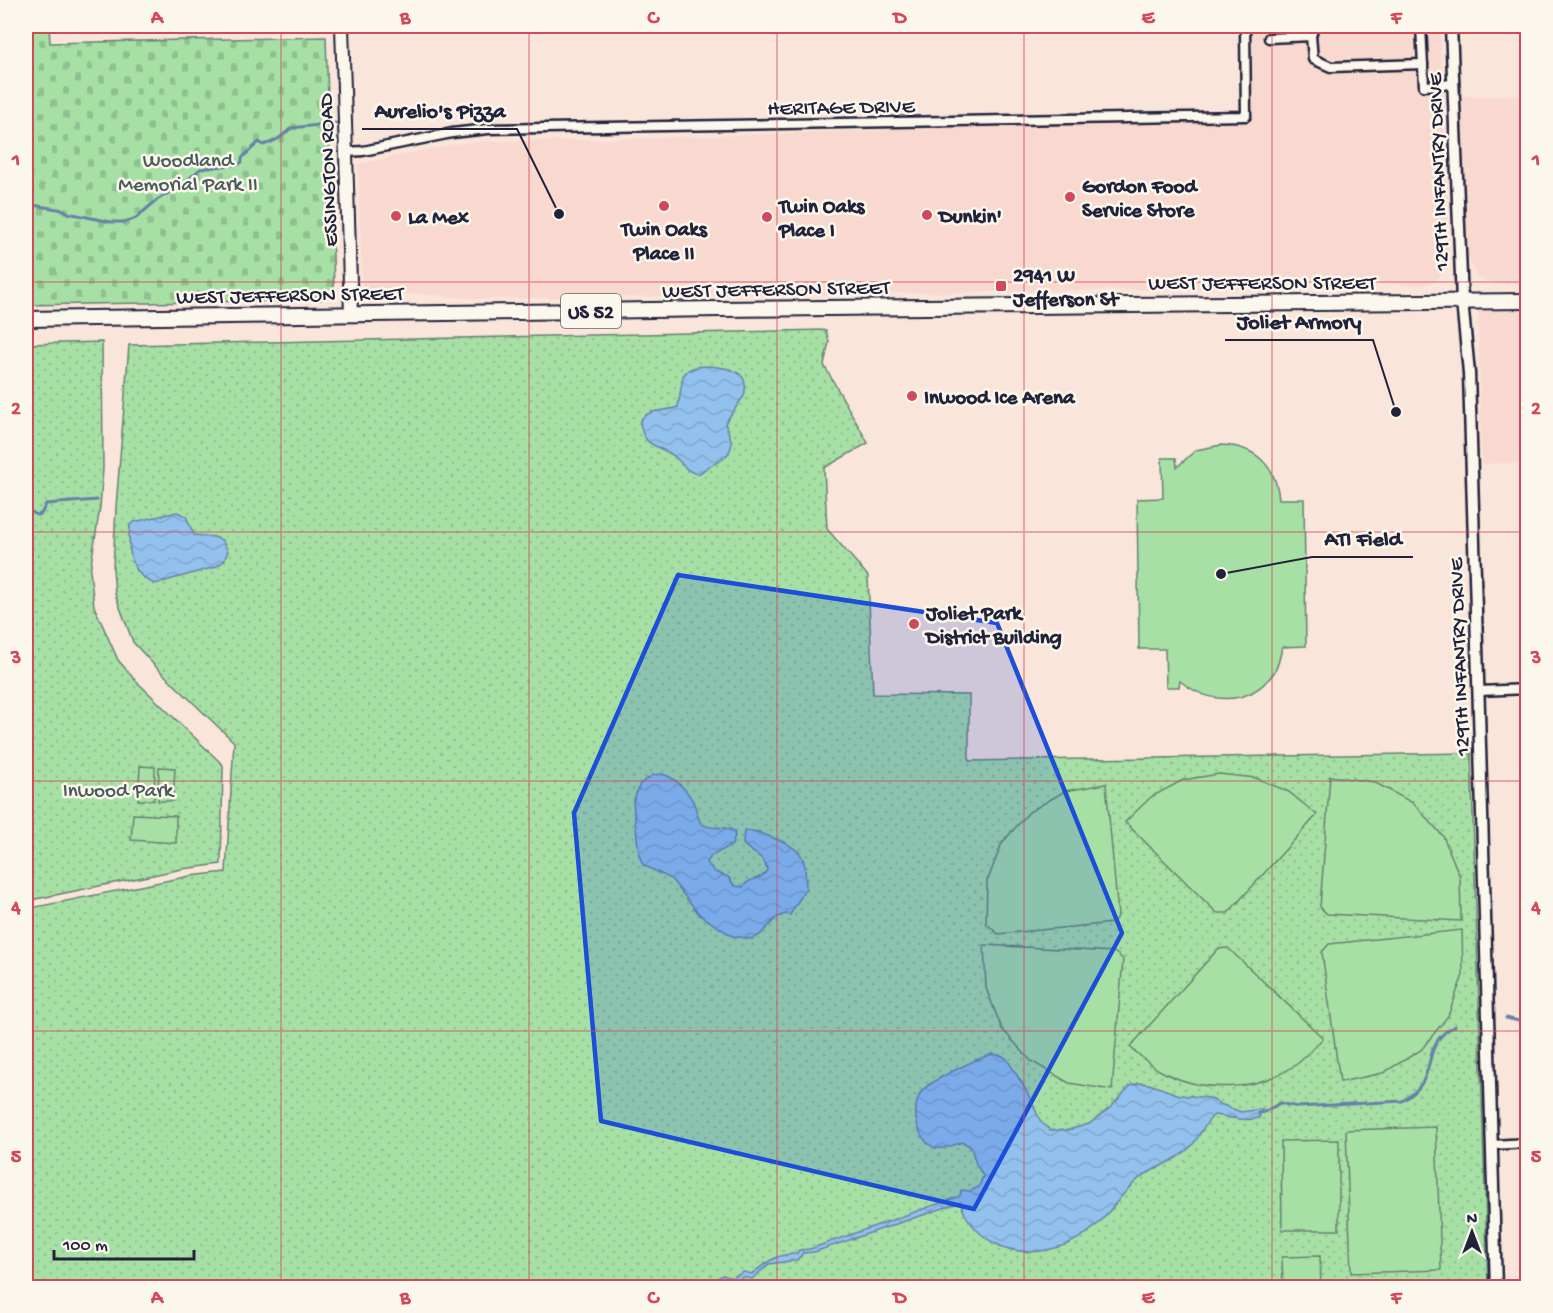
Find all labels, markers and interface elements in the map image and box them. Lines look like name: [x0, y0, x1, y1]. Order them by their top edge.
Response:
text: A: [150, 8, 165, 31]
text: B: [399, 8, 411, 31]
text: C: [647, 8, 661, 31]
text: D: [891, 8, 907, 31]
text: E: [1142, 8, 1156, 31]
text: F: [1390, 8, 1403, 31]
street label: 129TH INFANTRY DRIVE: [1425, 71, 1456, 272]
callout: Aurelio's Pizza: [362, 89, 517, 129]
street label: ESSINGTON ROAD: [315, 92, 346, 247]
street label: HERITAGE DRIVE: [767, 96, 916, 123]
text: Aurelio's Pizza: [374, 100, 507, 126]
text: 1: [11, 150, 20, 173]
park label: Woodland Memorial Park II: [118, 150, 258, 199]
text: 1: [1531, 150, 1540, 173]
place label: Gordon Food Service Store: [1082, 176, 1199, 225]
marker: Gordon Food Service Store: [1063, 190, 1077, 204]
place label: Twin Oaks Place I: [777, 196, 866, 245]
marker: Twin Oaks Place II: [657, 199, 671, 213]
place label: Dunkin': [937, 206, 1002, 231]
place label: La Mex: [408, 207, 470, 232]
marker: Dunkin': [920, 208, 934, 222]
marker: La Mex: [389, 209, 403, 223]
marker: Twin Oaks Place I: [760, 210, 774, 224]
place label: Twin Oaks Place II: [619, 219, 708, 268]
place label: 2941 W Jefferson St: [1012, 265, 1120, 314]
street label: WEST JEFFERSON STREET: [1148, 273, 1377, 298]
street label: WEST JEFFERSON STREET: [662, 277, 891, 306]
marker: 2941 W Jefferson St: [994, 279, 1008, 293]
street label: WEST JEFFERSON STREET: [176, 283, 405, 312]
road number: US 52: [561, 294, 621, 328]
callout: Joliet Armory: [1225, 300, 1373, 340]
text: Joliet Armory: [1236, 311, 1361, 337]
place label: Inwood Ice Arena: [924, 387, 1076, 412]
marker: Inwood Ice Arena: [905, 389, 919, 403]
text: 2: [11, 399, 21, 422]
text: 2: [1531, 399, 1541, 422]
callout: ATI Field: [1312, 517, 1413, 557]
text: ATI Field: [1323, 528, 1404, 554]
street label: 129TH INFANTRY DRIVE: [1446, 556, 1477, 757]
place label: Joliet Park District Building: [924, 603, 1062, 652]
marker: Joliet Park District Building: [907, 617, 921, 631]
text: 3: [10, 648, 21, 671]
text: 3: [1530, 648, 1541, 671]
park label: Inwood Park: [63, 780, 176, 805]
text: 4: [10, 898, 21, 921]
text: 4: [1530, 898, 1541, 921]
text: 5: [11, 1147, 22, 1170]
text: 5: [1531, 1147, 1542, 1170]
north arrow: [1442, 1202, 1502, 1262]
text: N: [1467, 1211, 1478, 1230]
scale bar: [54, 1223, 194, 1261]
text: 100 m: [62, 1236, 108, 1257]
text: A: [150, 1288, 165, 1311]
text: B: [399, 1288, 411, 1311]
text: C: [647, 1288, 661, 1311]
text: D: [891, 1288, 907, 1311]
text: E: [1142, 1288, 1156, 1311]
text: F: [1390, 1288, 1403, 1311]

